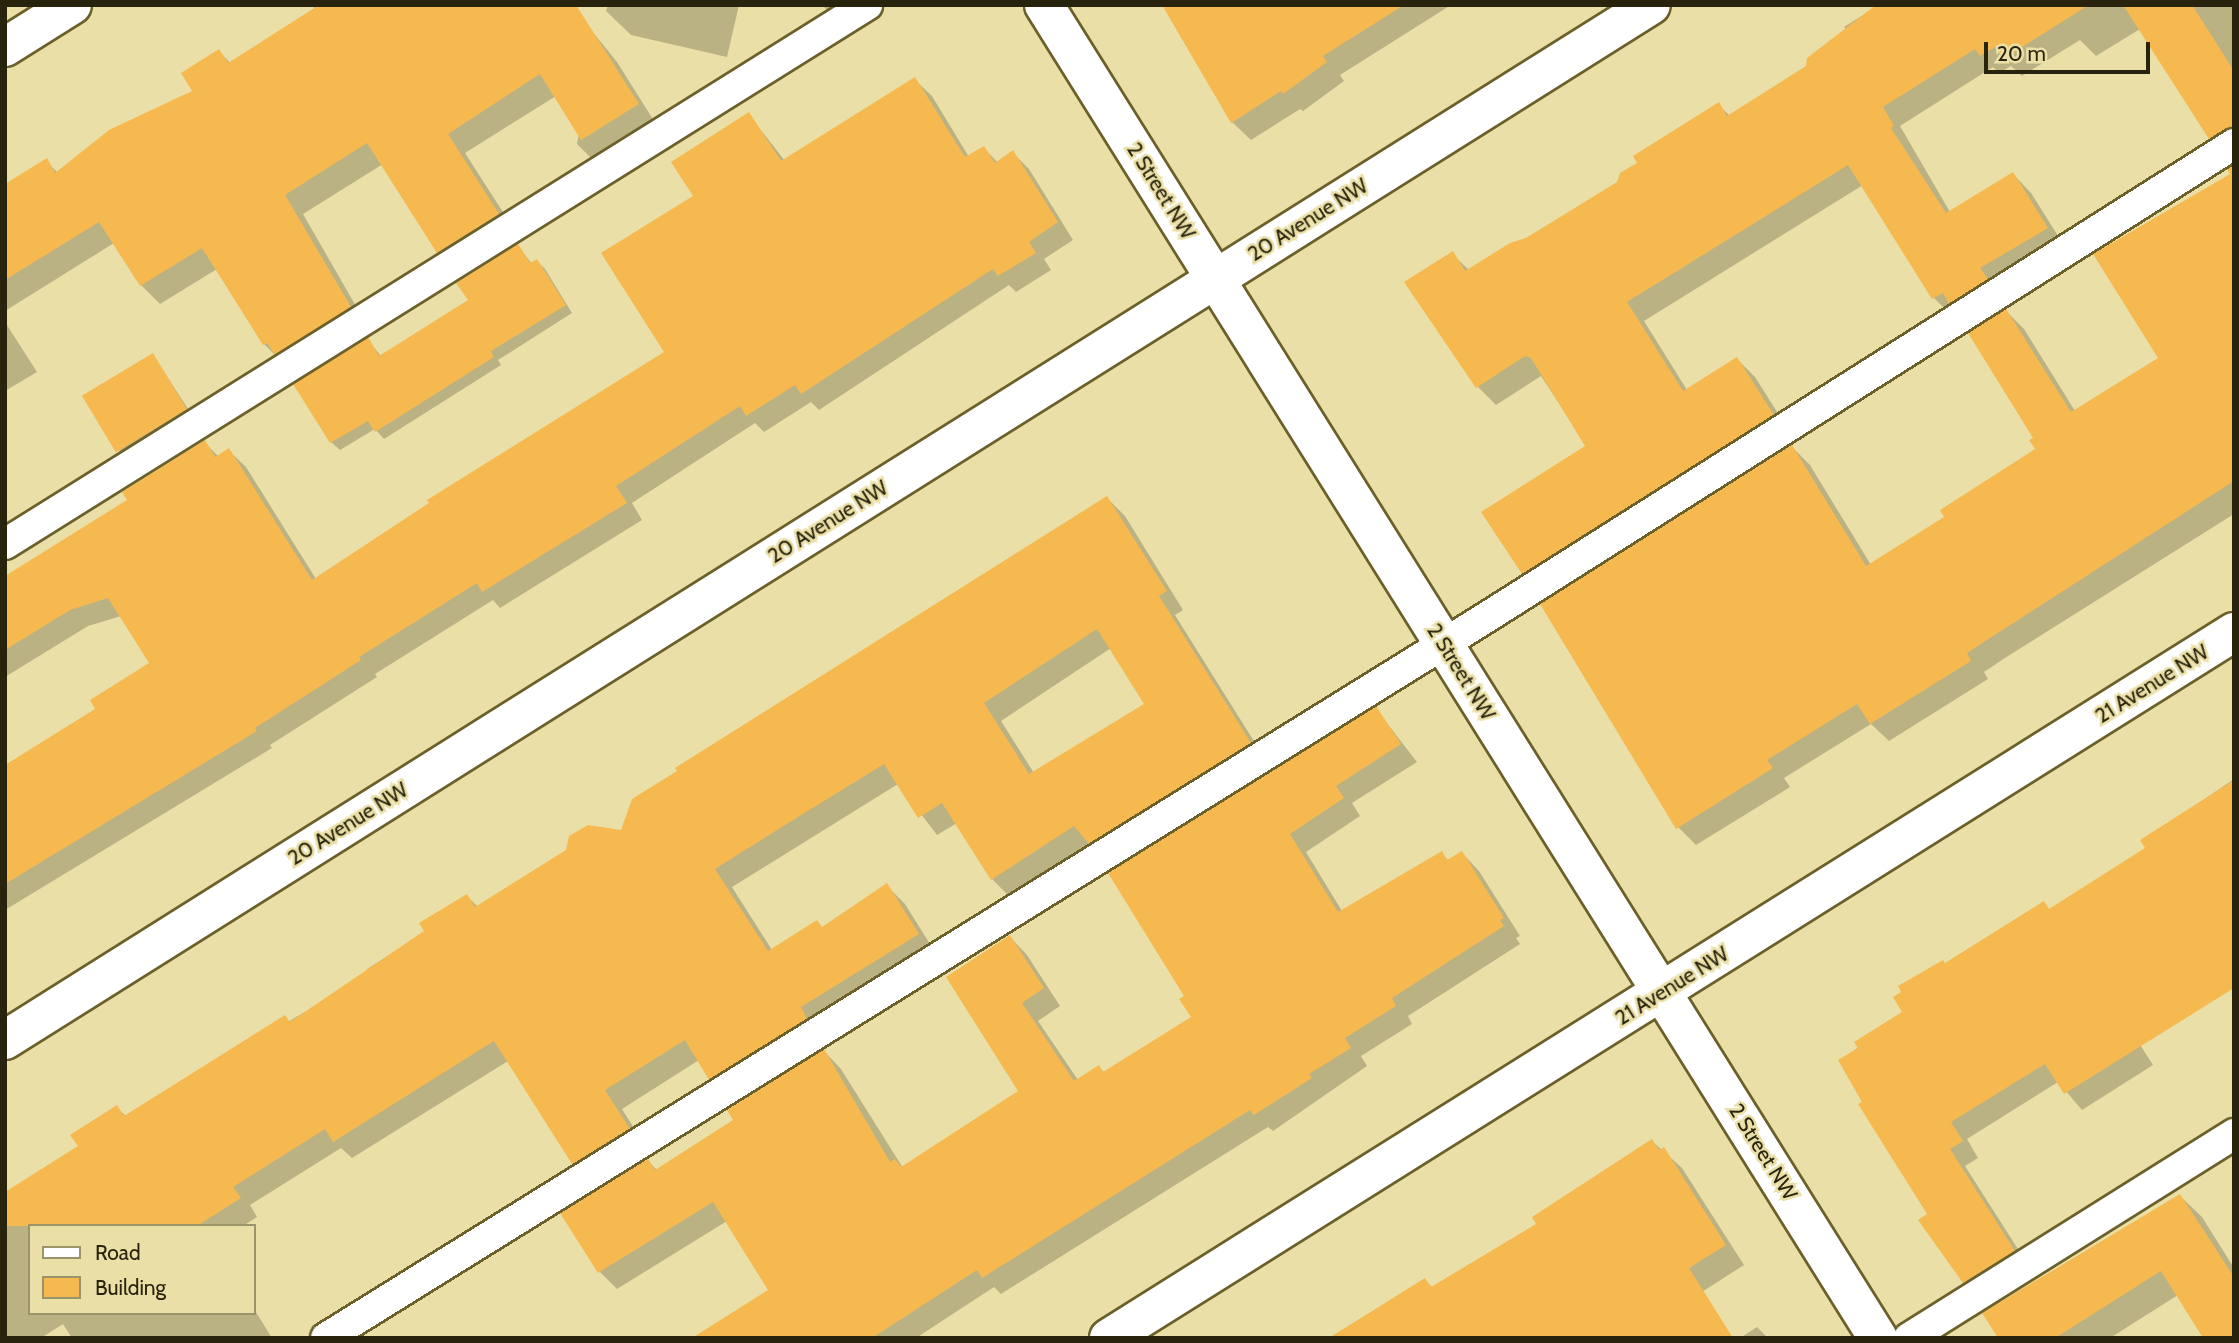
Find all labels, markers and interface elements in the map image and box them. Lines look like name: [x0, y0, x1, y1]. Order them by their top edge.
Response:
scale bar: [1987, 28, 2153, 72]
text: 20 m: [1997, 41, 2046, 66]
street label: 2 Street NW: [1121, 138, 1201, 244]
street label: 20 Avenue NW: [1244, 173, 1372, 267]
street label: 20 Avenue NW: [764, 475, 892, 569]
street label: 2 Street NW: [1421, 619, 1501, 725]
street label: 21 Avenue NW: [2091, 639, 2213, 729]
street label: 20 Avenue NW: [284, 777, 412, 871]
street label: 21 Avenue NW: [1611, 941, 1733, 1031]
street label: 2 Street NW: [1723, 1099, 1803, 1205]
legend: [28, 1224, 256, 1315]
text: Road: [95, 1240, 141, 1265]
text: Building: [95, 1275, 166, 1300]

